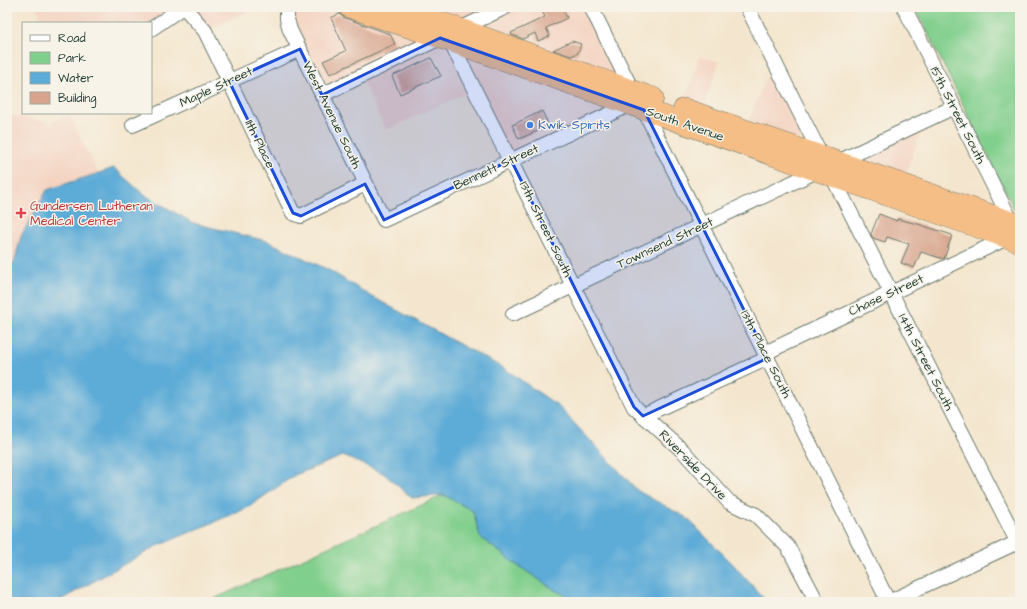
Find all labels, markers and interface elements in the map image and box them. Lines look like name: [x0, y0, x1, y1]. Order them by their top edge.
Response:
legend: [22, 22, 152, 114]
text: Road: [58, 30, 86, 47]
text: Park: [58, 50, 86, 67]
street label: West Avenue South: [298, 58, 366, 172]
street label: Maple Street: [176, 62, 256, 112]
street label: 15th Street South: [926, 63, 991, 167]
text: Water: [58, 70, 94, 87]
text: Building: [58, 90, 96, 108]
street label: South Avenue: [644, 102, 726, 146]
street label: 11th Place: [240, 116, 280, 172]
place label: Kwik Spirits: [538, 116, 610, 134]
marker: Kwik Spirits: [525, 120, 535, 130]
street label: Bennett Street: [450, 139, 542, 195]
street label: 13th Street South: [515, 178, 577, 280]
place label: Gundersen Lutheran Medical Center: [30, 197, 153, 230]
marker: Gundersen Lutheran Medical Center: [15, 207, 27, 219]
street label: Townsend Street: [614, 212, 717, 273]
street label: Chase Street: [845, 269, 927, 320]
street label: 13th Place South: [736, 307, 796, 402]
street label: 14th Street South: [894, 310, 958, 414]
street label: Riverside Drive: [655, 426, 731, 504]

